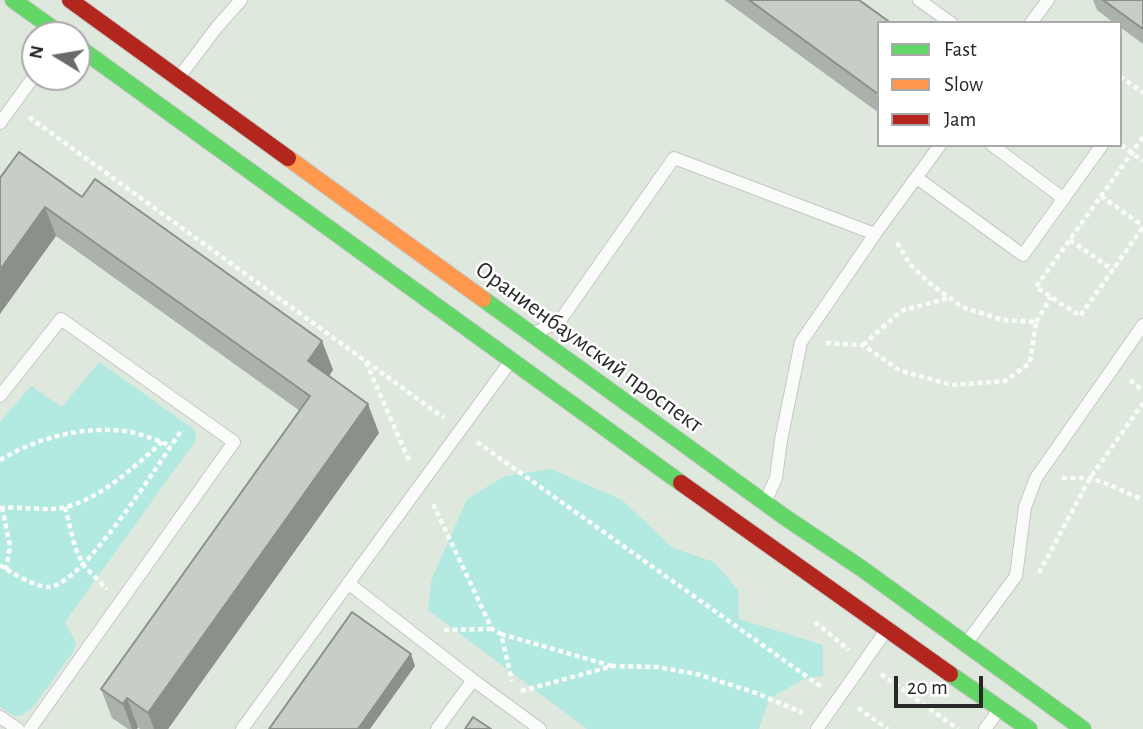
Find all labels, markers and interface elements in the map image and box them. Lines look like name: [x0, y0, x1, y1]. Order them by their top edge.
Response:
north arrow: [21, 21, 91, 91]
legend: [877, 21, 1122, 147]
text: Fast: [944, 39, 977, 60]
text: N: [26, 44, 47, 61]
text: Slow: [944, 74, 983, 95]
text: Jam: [944, 109, 976, 130]
street label: Ораниенбаумский проспект: [470, 255, 708, 439]
scale bar: [898, 662, 987, 706]
text: 20 m: [907, 677, 948, 698]

